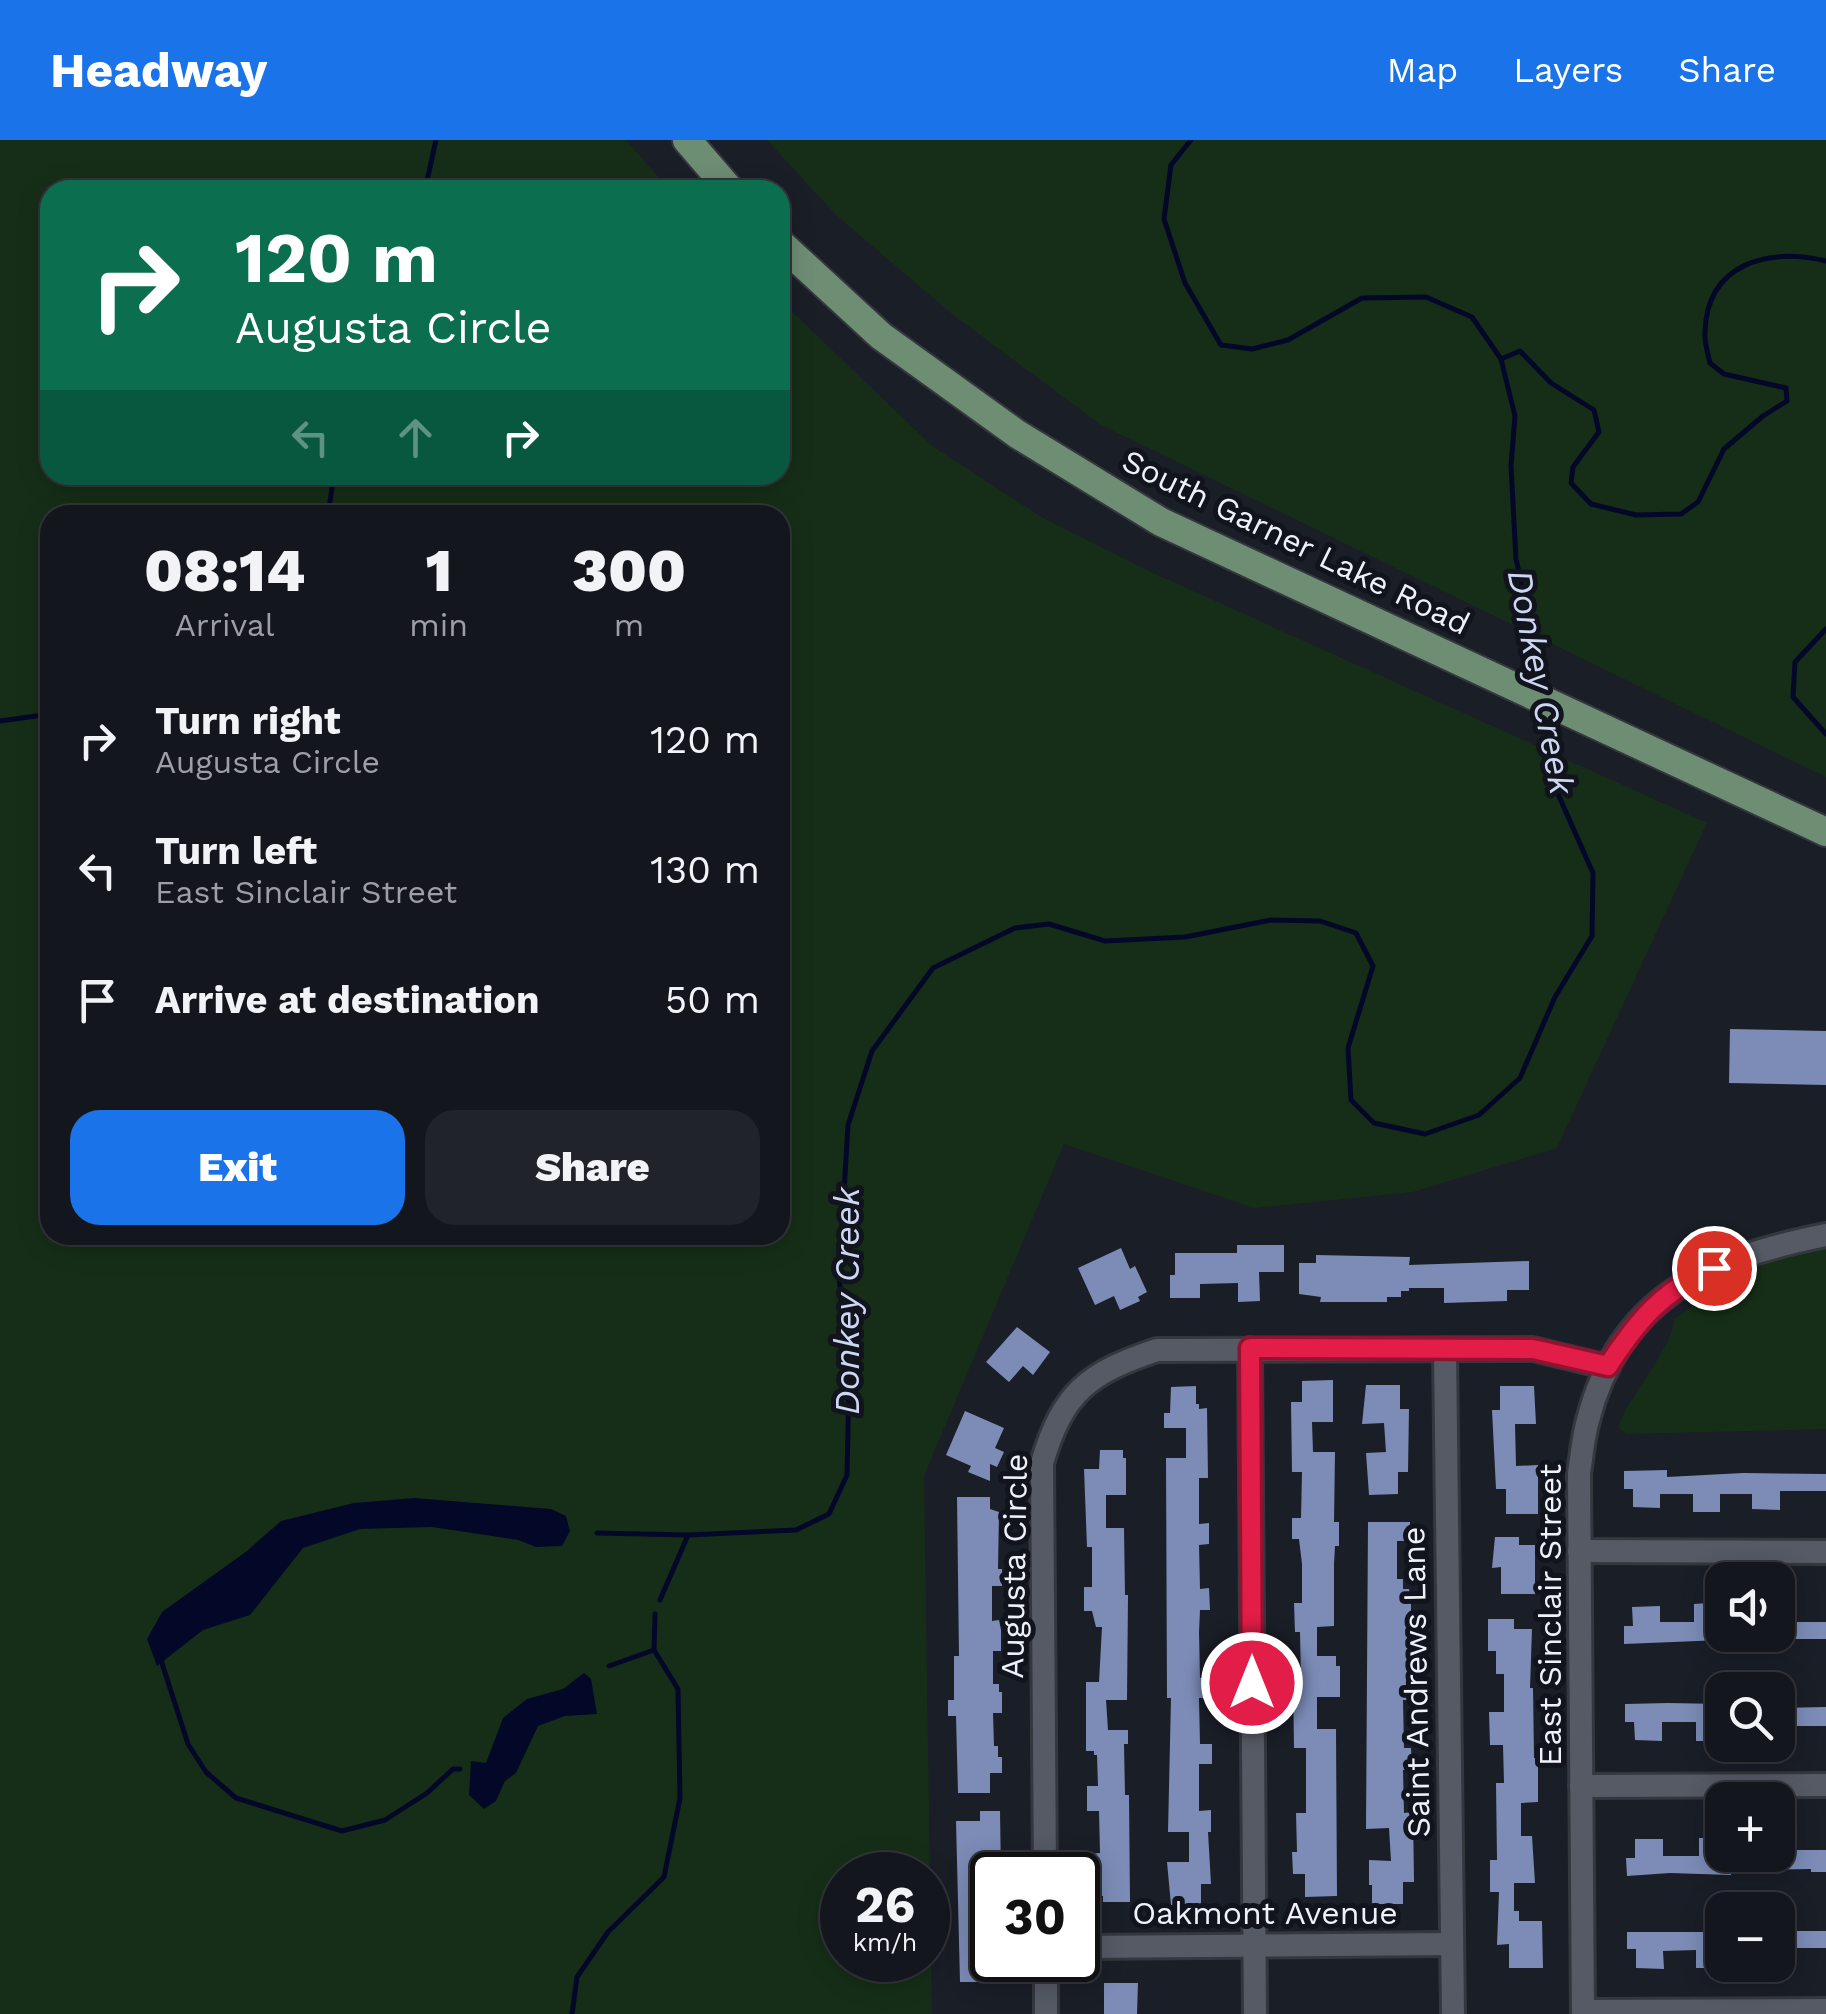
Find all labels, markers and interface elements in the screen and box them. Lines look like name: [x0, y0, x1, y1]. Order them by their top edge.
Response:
text: Headway: [50, 42, 267, 99]
text: Map: [1387, 49, 1458, 91]
text: Layers: [1513, 49, 1623, 91]
text: Share: [1678, 49, 1776, 91]
text: 120 m: [235, 217, 438, 299]
icon: right: [70, 220, 200, 350]
text: Augusta Circle: [235, 301, 552, 354]
icon: left: [283, 410, 338, 465]
icon: ahead: [388, 410, 443, 465]
icon: right: [493, 410, 548, 465]
street label: South Garner Lake Road: [1116, 441, 1476, 643]
text: 08:14: [144, 535, 305, 606]
text: 1: [425, 535, 452, 606]
text: 300: [572, 535, 686, 606]
water label: Donkey Creek: [1499, 566, 1584, 799]
text: Arrival: [175, 606, 275, 644]
text: min: [409, 606, 468, 644]
text: m: [614, 606, 644, 644]
text: Turn right: [155, 699, 341, 743]
icon: right: [70, 713, 125, 768]
text: 120 m: [650, 718, 760, 762]
text: Augusta Circle: [155, 743, 380, 781]
text: Turn left: [155, 829, 317, 873]
icon: left: [70, 843, 125, 898]
text: 130 m: [650, 848, 760, 892]
text: East Sinclair Street: [155, 873, 457, 911]
icon: arrive: [70, 973, 125, 1028]
text: Arrive at destination: [155, 978, 540, 1022]
text: 50 m: [665, 978, 760, 1022]
button: Exit: [70, 1110, 405, 1225]
button: Share: [425, 1110, 760, 1225]
water label: Donkey Creek: [826, 1186, 868, 1415]
pin: [1672, 1226, 1757, 1311]
icon: arrive: [1687, 1241, 1742, 1296]
street label: Augusta Circle: [993, 1453, 1035, 1679]
street label: East Sinclair Street: [1531, 1464, 1569, 1766]
street label: Saint Andrews Lane: [1394, 1526, 1438, 1838]
map controls: [1705, 1562, 1795, 1982]
button: sound: [1705, 1562, 1795, 1652]
position arrow: [1200, 1631, 1304, 1735]
button: search: [1705, 1672, 1795, 1762]
button: +: [1705, 1782, 1795, 1872]
speed limit sign: 30: [970, 1852, 1100, 1982]
text: 26: [855, 1875, 915, 1934]
button: −: [1705, 1892, 1795, 1982]
street label: Oakmont Avenue: [1132, 1894, 1398, 1932]
text: km/h: [853, 1928, 917, 1957]

